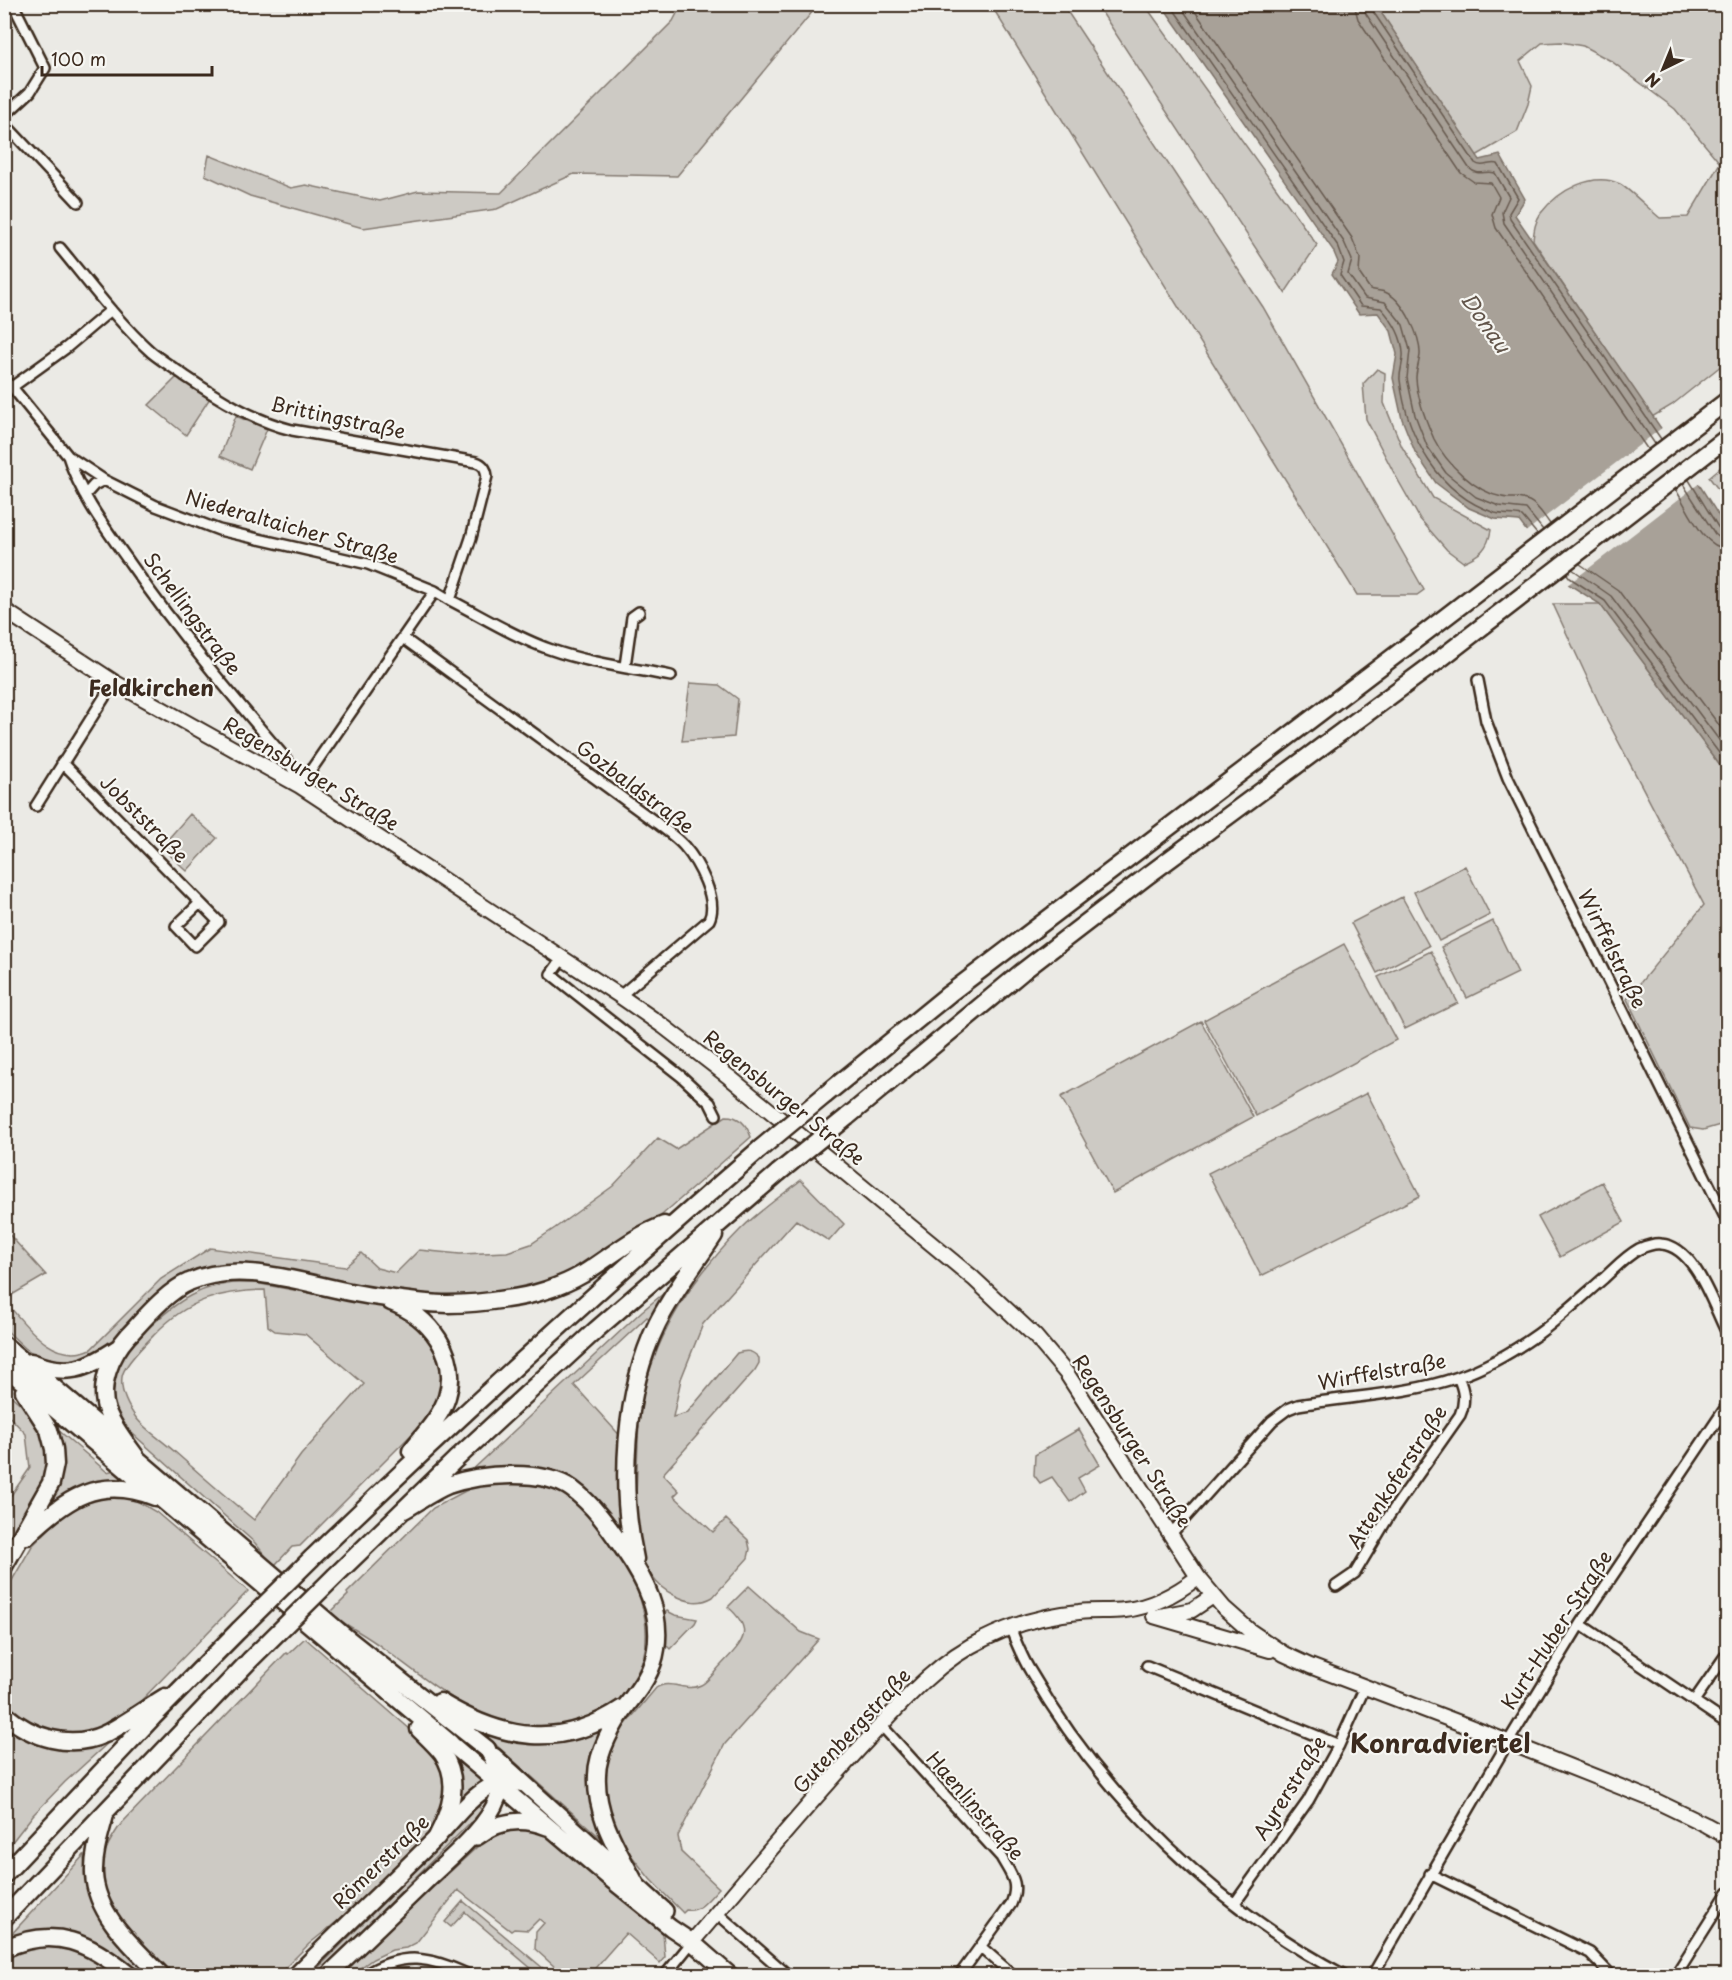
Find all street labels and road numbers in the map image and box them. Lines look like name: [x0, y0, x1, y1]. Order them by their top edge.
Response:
street label: Brittingstraße: [268, 388, 408, 446]
street label: Niederaltaicher Straße: [182, 481, 402, 571]
street label: Schellingstraße: [137, 546, 249, 681]
street label: Regensburger Straße: [218, 709, 405, 838]
street label: Gozbaldstraße: [570, 732, 701, 841]
street label: Jobststraße: [94, 767, 196, 869]
street label: Wirffelstraße: [1571, 884, 1655, 1013]
street label: Regensburger Straße: [697, 1022, 872, 1172]
street label: Wirffelstraße: [1315, 1345, 1448, 1397]
street label: Regensburger Straße: [1066, 1348, 1200, 1533]
street label: Attenkoferstraße: [1338, 1399, 1454, 1554]
street label: Kurt-Huber-Straße: [1493, 1544, 1619, 1715]
street label: Gutenbergstraße: [785, 1661, 917, 1800]
street label: Ayrerstraße: [1245, 1729, 1333, 1846]
street label: Haenlinstraße: [920, 1744, 1032, 1867]
street label: Römerstraße: [325, 1807, 436, 1915]

